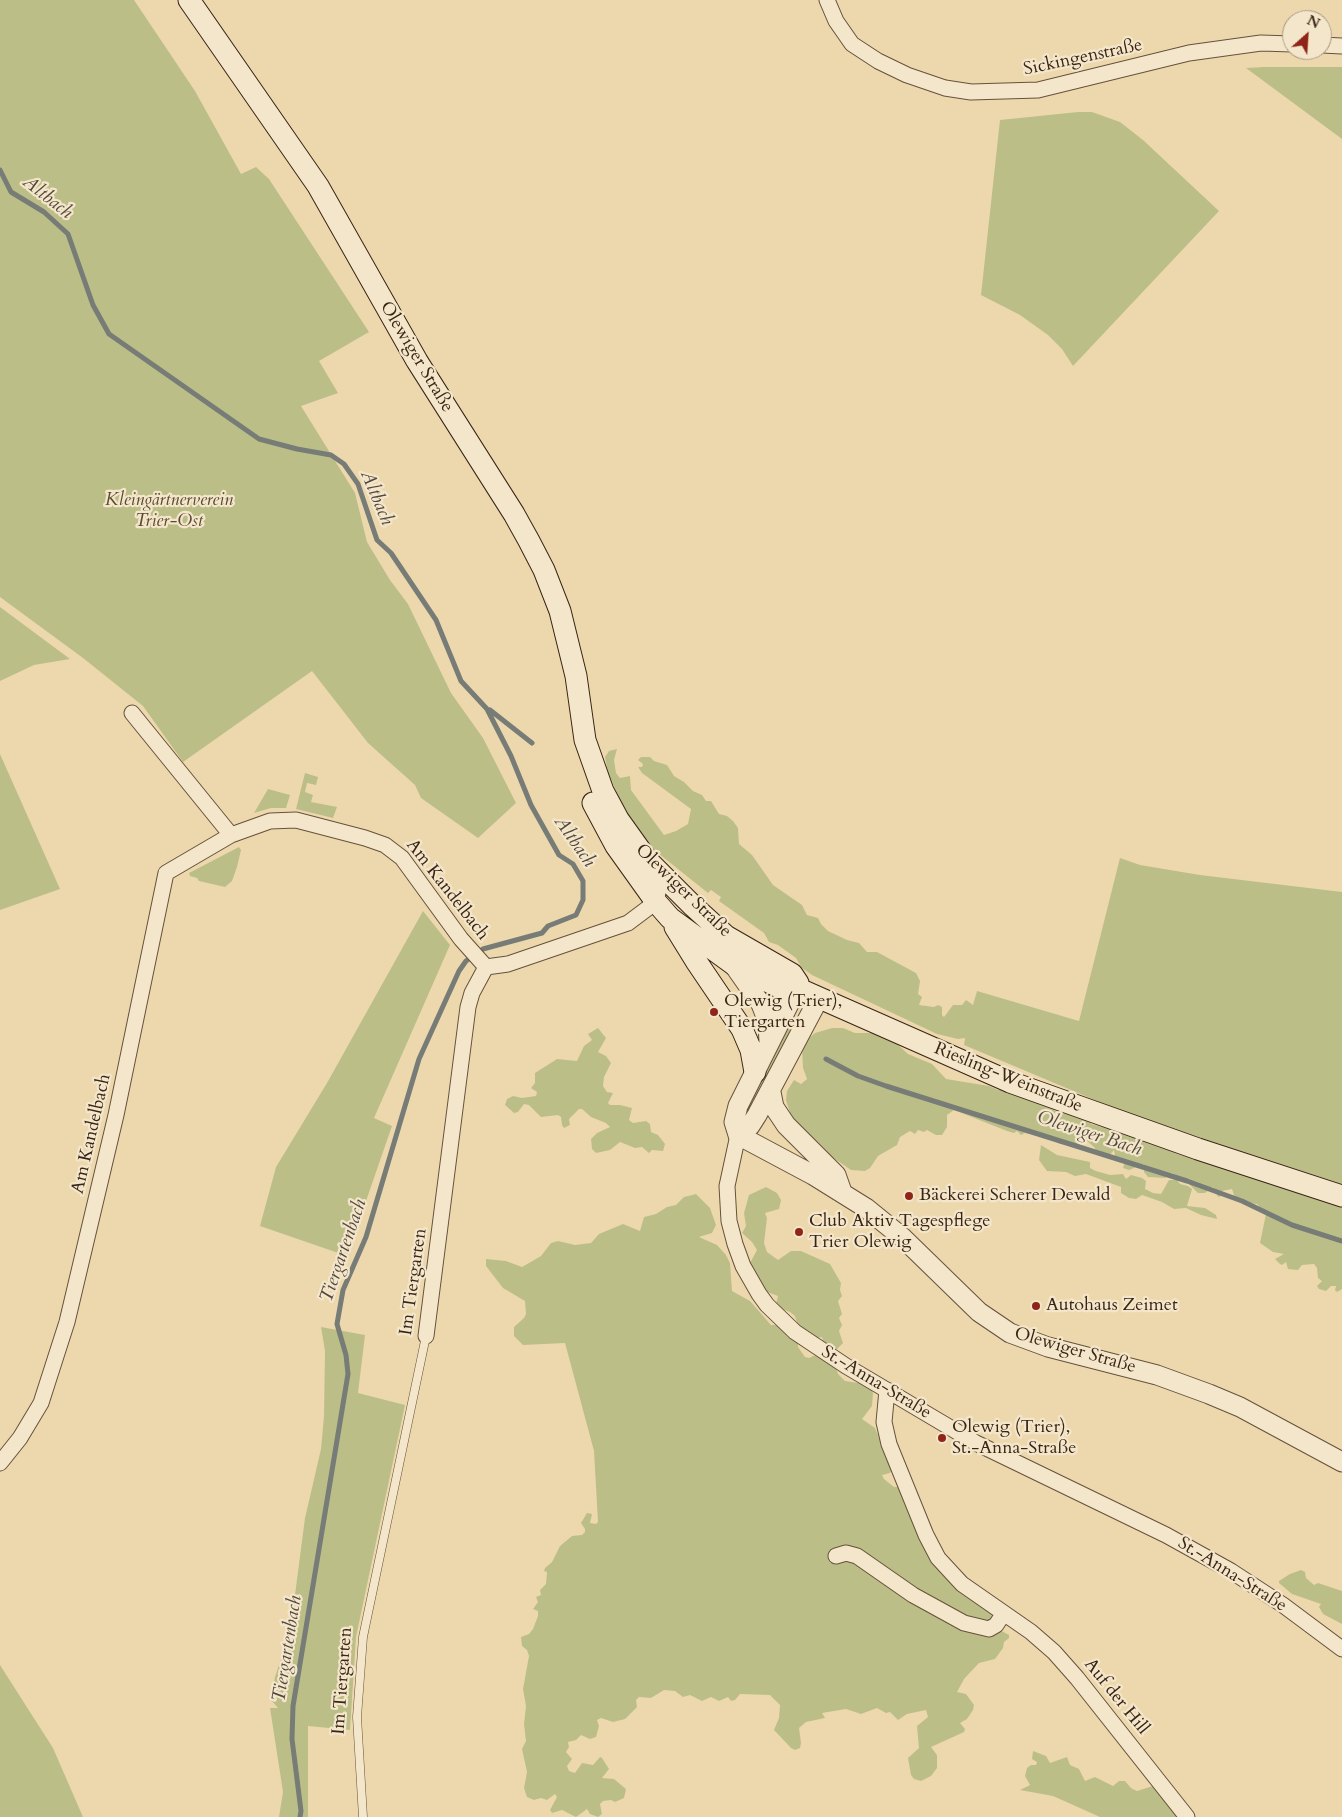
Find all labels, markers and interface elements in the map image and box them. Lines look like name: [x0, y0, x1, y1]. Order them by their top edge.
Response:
north arrow: [1282, 10, 1332, 60]
text: N: [1304, 11, 1323, 33]
street label: Sickingenstraße: [1022, 35, 1144, 81]
water label: Altbach: [17, 171, 77, 225]
street label: Olewiger Straße: [374, 298, 458, 416]
water label: Altbach: [354, 467, 398, 529]
park label: Kleingärtnerverein Trier-Ost: [105, 490, 233, 532]
water label: Altbach: [548, 812, 600, 872]
street label: Am Kandelbach: [401, 835, 493, 945]
street label: Olewiger Straße: [630, 840, 736, 942]
place label: Olewig (Trier), Tiergarten: [724, 991, 842, 1034]
marker: Olewig (Trier), Tiergarten: [708, 1006, 720, 1018]
street label: Riesling-Weinstraße: [931, 1038, 1085, 1118]
street label: Am Kandelbach: [68, 1072, 116, 1196]
water label: Olewiger Bach: [1034, 1106, 1144, 1162]
place label: Bäckerei Scherer Dewald: [919, 1185, 1110, 1207]
marker: Bäckerei Scherer Dewald: [903, 1190, 915, 1202]
water label: Tiergartenbach: [316, 1196, 372, 1306]
place label: Club Aktiv Tagespflege Trier Olewig: [809, 1211, 990, 1254]
marker: Club Aktiv Tagespflege Trier Olewig: [793, 1226, 805, 1238]
street label: Im Tiergarten: [396, 1227, 432, 1337]
place label: Autohaus Zeimet: [1046, 1295, 1178, 1317]
marker: Autohaus Zeimet: [1030, 1300, 1042, 1312]
street label: Olewiger Straße: [1012, 1323, 1138, 1379]
street label: St.-Anna-Straße: [817, 1342, 935, 1424]
place label: Olewig (Trier), St.-Anna-Straße: [952, 1417, 1076, 1460]
marker: Olewig (Trier), St.-Anna-Straße: [936, 1432, 948, 1444]
street label: St.-Anna-Straße: [1174, 1533, 1290, 1617]
water label: Tiergartenbach: [268, 1594, 308, 1704]
street label: Im Tiergarten: [328, 1627, 358, 1735]
street label: Auf der Hill: [1079, 1655, 1153, 1739]

